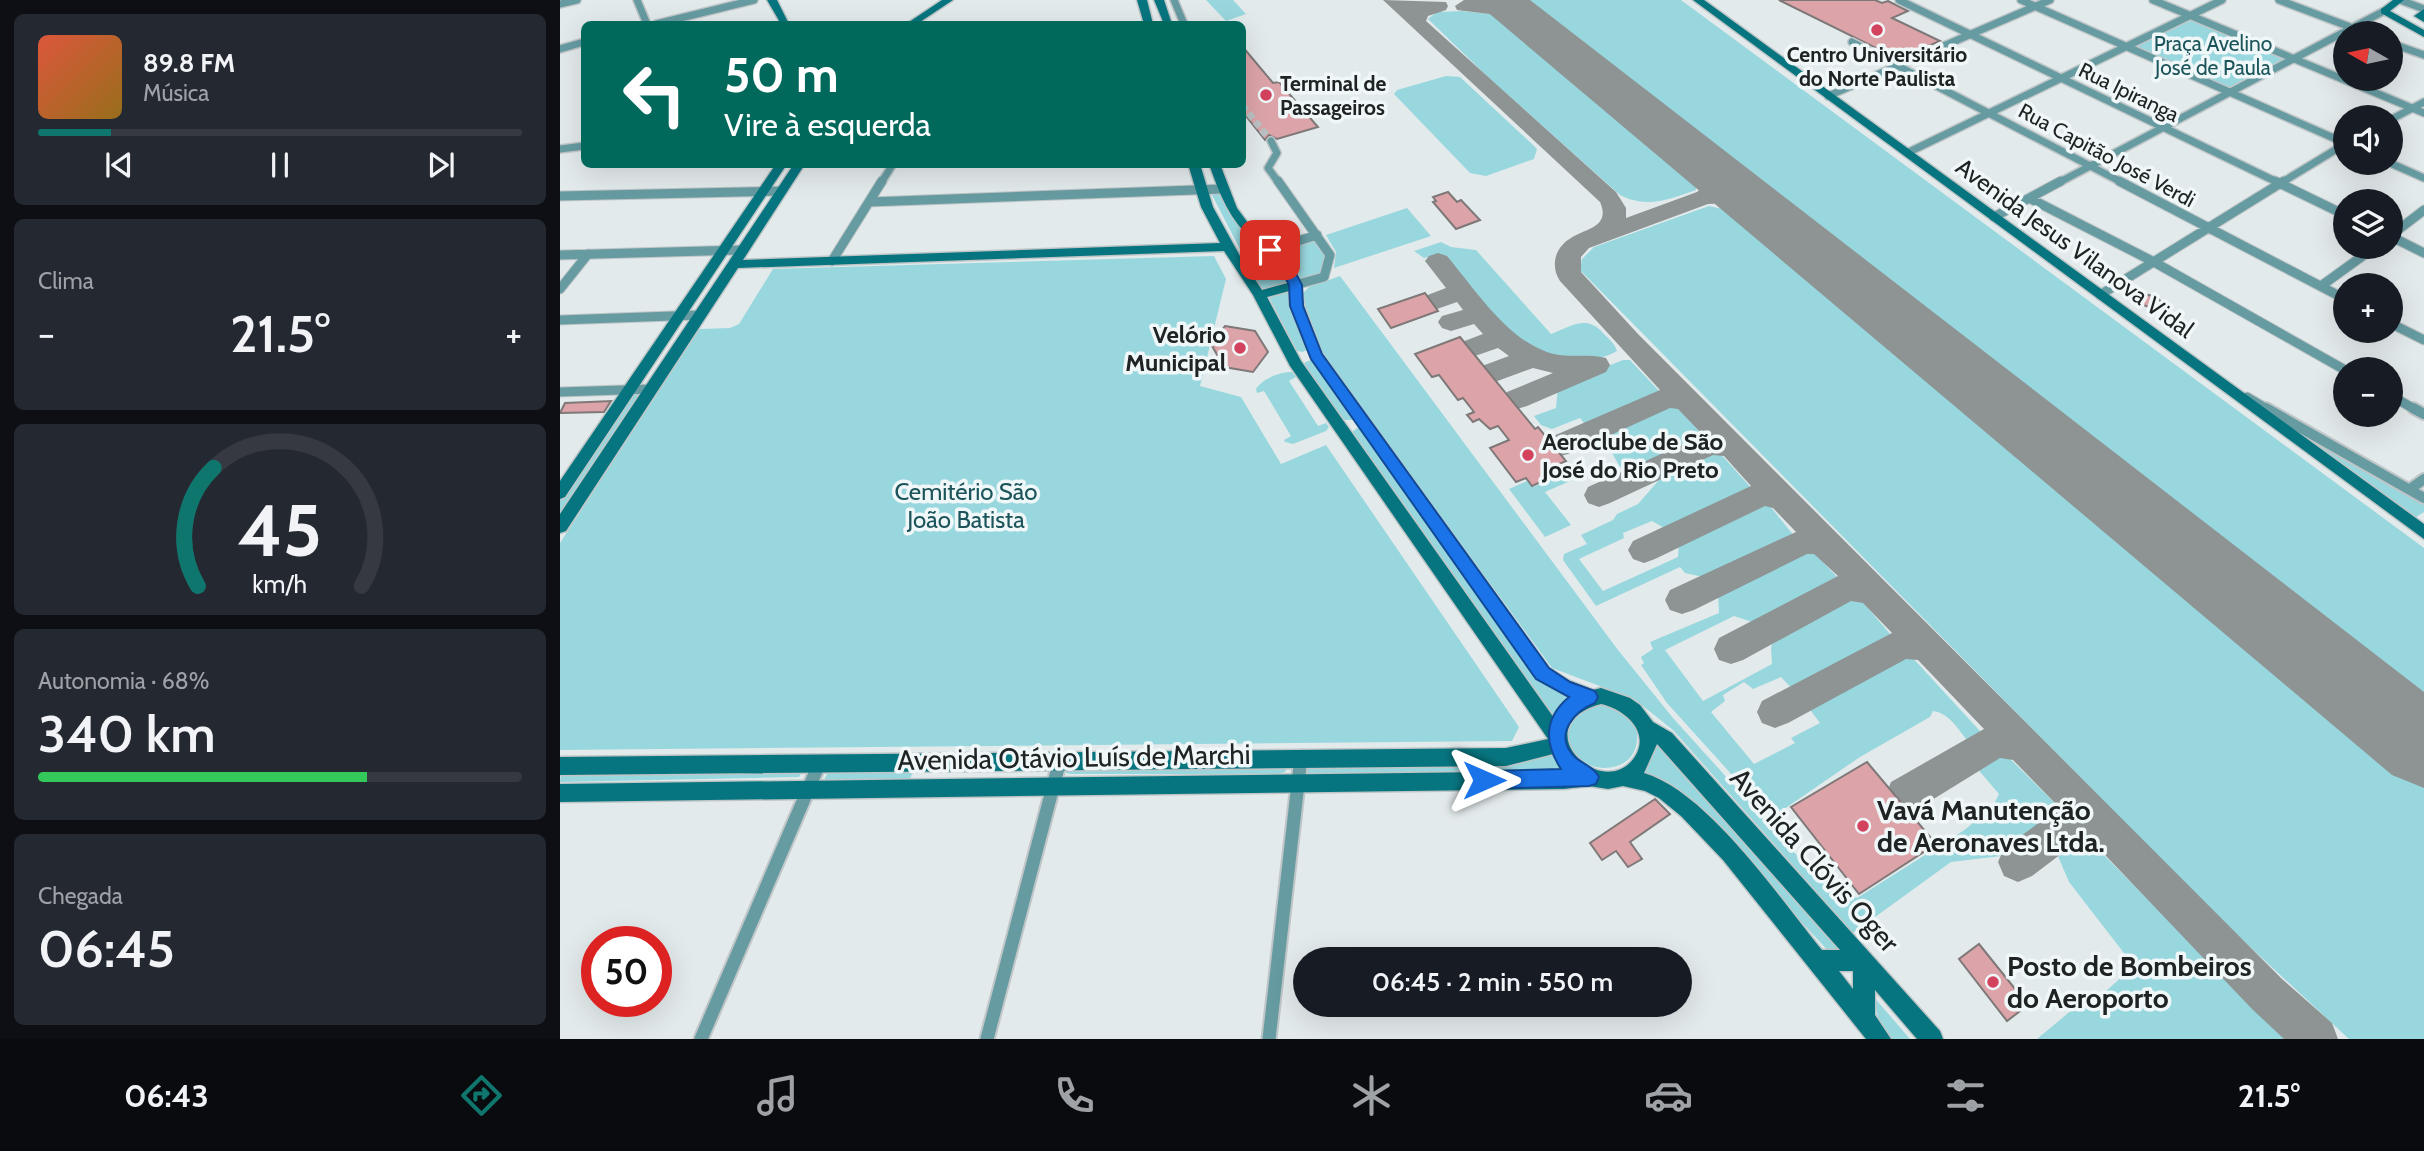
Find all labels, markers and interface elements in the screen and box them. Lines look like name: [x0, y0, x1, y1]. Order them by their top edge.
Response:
north arrow: [2333, 21, 2403, 91]
map controls: [2333, 21, 2403, 427]
marker: Centro Universitário do Norte Paulista: [1869, 22, 1885, 38]
park label: Praça Avelino José de Paula: [2154, 31, 2272, 80]
place label: Centro Universitário do Norte Paulista: [1787, 42, 1967, 91]
text: 50 m: [724, 45, 839, 104]
text: 89.8 FM: [143, 47, 235, 79]
icon: left: [609, 49, 700, 140]
street label: Rua Ipiranga: [2075, 57, 2183, 127]
place label: Terminal de Passageiros: [1280, 71, 1386, 120]
text: Música: [143, 79, 209, 107]
marker: Terminal de Passageiros: [1258, 87, 1274, 103]
street label: Rua Capitão José Verdi: [2014, 98, 2200, 212]
text: Vire à esquerda: [724, 105, 931, 144]
button: sound: [2333, 105, 2403, 175]
icon: previous: [100, 146, 138, 184]
icon: pause: [261, 146, 299, 184]
icon: next: [422, 146, 460, 184]
street label: Avenida Jesus Vilanova Vidal: [1950, 152, 2200, 344]
button: layers: [2333, 189, 2403, 259]
pin: [1240, 220, 1300, 280]
icon: arrive: [1251, 231, 1289, 269]
text: Clima: [38, 267, 94, 295]
button: +: [2333, 273, 2403, 343]
text: 21.5°: [230, 302, 330, 365]
text: −: [38, 310, 55, 357]
text: +: [505, 310, 522, 357]
place label: Velório Municipal: [1125, 320, 1226, 377]
marker: Velório Municipal: [1232, 340, 1248, 356]
button: −: [2333, 357, 2403, 427]
place label: Aeroclube de São José do Rio Preto: [1541, 427, 1724, 484]
marker: Aeroclube de São José do Rio Preto: [1520, 447, 1536, 463]
park label: Cemitério São João Batista: [894, 477, 1038, 534]
text: 45: [238, 486, 322, 574]
text: km/h: [253, 568, 307, 598]
text: Autonomia · 68%: [38, 667, 209, 695]
text: 340 km: [38, 702, 216, 765]
street label: Avenida Otávio Luís de Marchi: [897, 737, 1251, 777]
position arrow: [1447, 743, 1521, 817]
street label: Avenida Clóvis Oger: [1723, 761, 1907, 959]
place label: Vavá Manutenção de Aeronaves Ltda.: [1877, 793, 2105, 859]
marker: Vavá Manutenção de Aeronaves Ltda.: [1855, 818, 1871, 834]
text: Chegada: [38, 882, 123, 910]
text: 06:45: [38, 917, 175, 980]
speed limit sign: 50: [581, 926, 672, 1017]
place label: Posto de Bombeiros do Aeroporto: [2007, 949, 2252, 1015]
text: 06:45 · 2 min · 550 m: [1372, 966, 1613, 998]
marker: Posto de Bombeiros do Aeroporto: [1985, 974, 2001, 990]
icon: directions: [457, 1071, 506, 1120]
icon: music: [753, 1071, 802, 1120]
icon: phone: [1050, 1071, 1099, 1120]
icon: climate: [1347, 1071, 1396, 1120]
icon: car: [1644, 1071, 1693, 1120]
icon: filters: [1941, 1071, 1990, 1120]
text: 06:43: [124, 1076, 209, 1115]
text: 21.5°: [2238, 1076, 2300, 1115]

